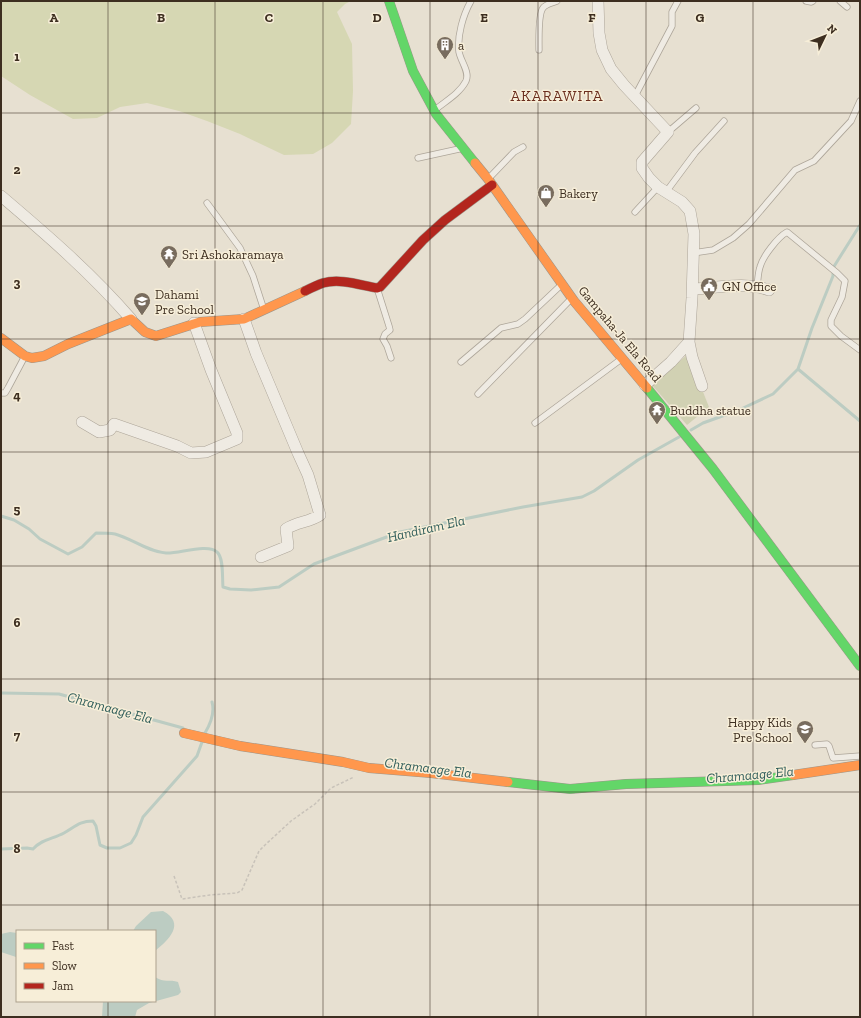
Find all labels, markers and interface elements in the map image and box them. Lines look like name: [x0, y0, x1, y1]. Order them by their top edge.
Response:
text: A: [50, 10, 59, 25]
text: B: [157, 10, 165, 25]
text: C: [265, 10, 273, 25]
text: D: [372, 10, 382, 25]
text: E: [480, 10, 488, 25]
text: F: [588, 10, 596, 25]
text: G: [696, 10, 705, 25]
north arrow: [805, 16, 845, 56]
text: N: [824, 22, 840, 37]
building icon: a: [435, 35, 455, 60]
place label: a: [458, 38, 465, 53]
text: 1: [14, 49, 20, 64]
district label: AKARAWITA: [510, 87, 604, 105]
text: 2: [14, 162, 21, 177]
shop icon: Bakery: [536, 183, 556, 208]
place label: Bakery: [559, 186, 598, 201]
temple icon: Sri Ashokaramaya: [159, 244, 179, 269]
place label: Sri Ashokaramaya: [182, 247, 284, 262]
text: 3: [14, 275, 21, 290]
public building icon: GN Office: [699, 276, 719, 301]
place label: GN Office: [722, 279, 776, 294]
street label: Gampaha-Ja Ela Road: [575, 283, 665, 385]
place label: Dahami Pre School: [155, 287, 215, 317]
school or university icon: Dahami Pre School: [132, 291, 152, 316]
text: 4: [13, 388, 21, 403]
temple icon: Buddha statue: [647, 400, 667, 425]
place label: Buddha statue: [670, 403, 751, 418]
text: 5: [14, 502, 21, 517]
water label: Handiram Ela: [385, 512, 467, 546]
text: 6: [14, 615, 21, 630]
water label: Chramaage Ela: [65, 688, 155, 728]
place label: Happy Kids Pre School: [728, 715, 793, 745]
school or university icon: Happy Kids Pre School: [795, 719, 815, 744]
text: 7: [14, 728, 21, 743]
water label: Chramaage Ela: [383, 754, 473, 782]
water label: Chramaage Ela: [706, 763, 794, 787]
text: 8: [13, 841, 21, 856]
legend: [16, 930, 156, 1002]
text: Fast: [52, 939, 75, 953]
text: Slow: [52, 959, 78, 973]
text: Jam: [52, 979, 74, 993]

